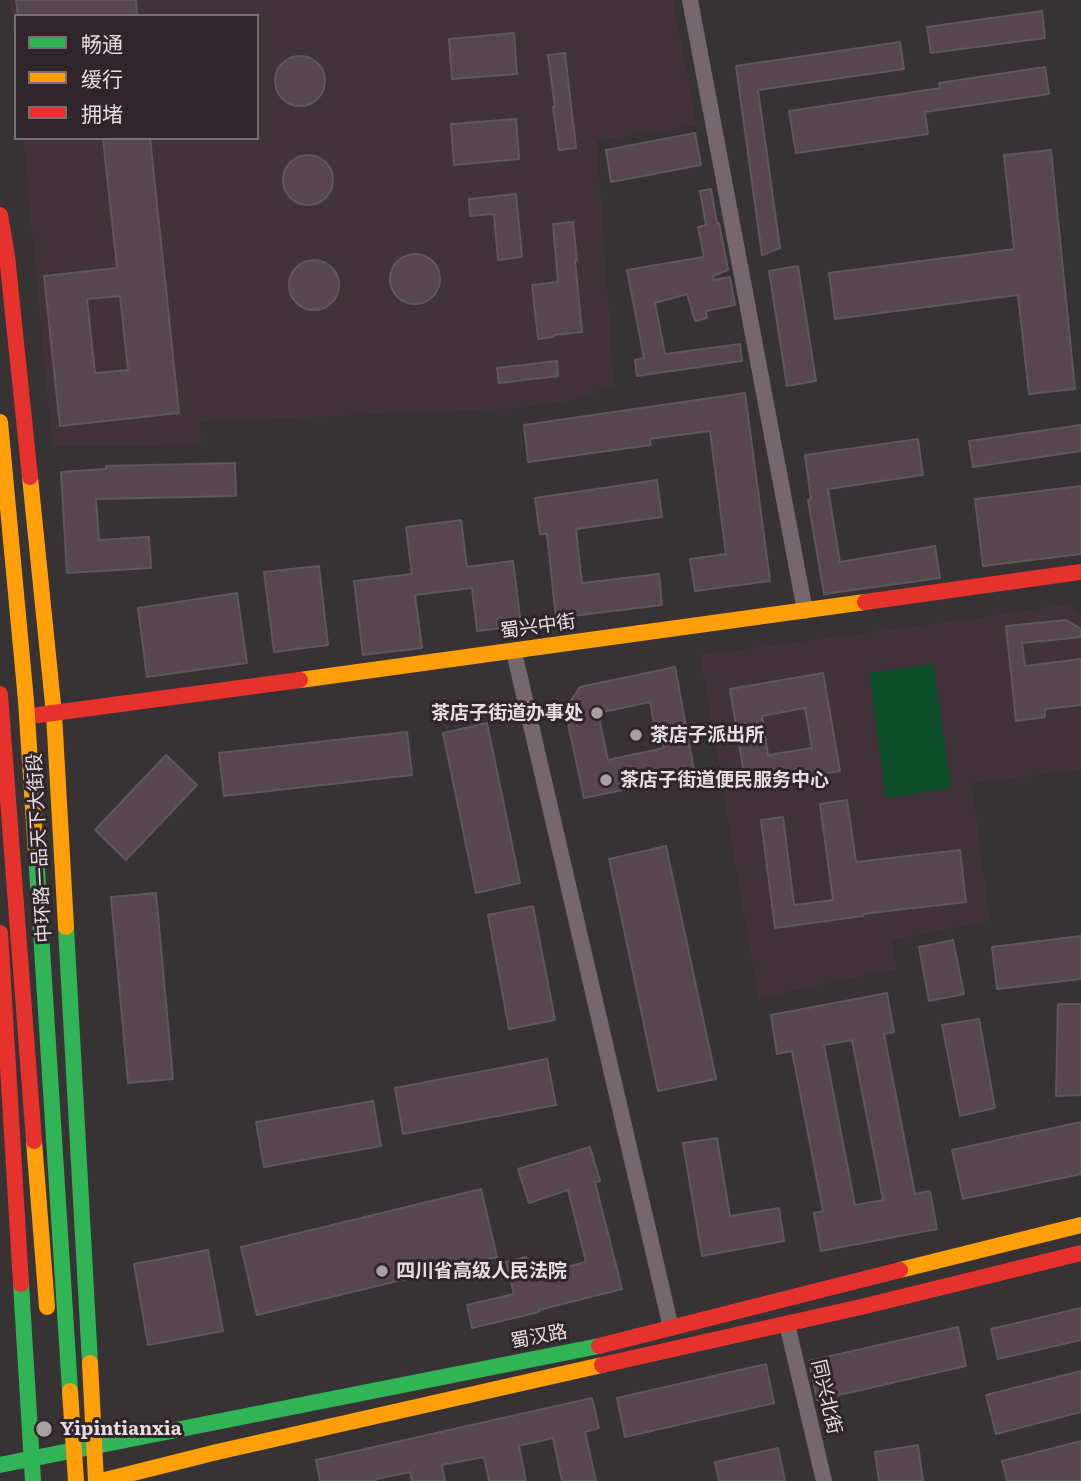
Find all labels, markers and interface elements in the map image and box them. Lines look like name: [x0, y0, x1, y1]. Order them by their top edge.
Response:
legend: [14, 14, 259, 140]
text: 畅通: [81, 27, 123, 58]
text: 缓行: [81, 62, 123, 93]
text: 拥堵: [81, 97, 123, 128]
street label: 蜀兴中街: [499, 610, 577, 644]
place label: 茶店子街道办事处: [431, 702, 583, 724]
marker: 茶店子街道办事处: [589, 705, 605, 721]
place label: 茶店子派出所: [650, 724, 764, 746]
marker: 茶店子派出所: [628, 727, 644, 743]
street label: 中环路一品天下大街段: [24, 753, 56, 943]
place label: 茶店子街道便民服务中心: [620, 769, 829, 791]
marker: 茶店子街道便民服务中心: [598, 772, 614, 788]
place label: 四川省高级人民法院: [396, 1260, 567, 1282]
marker: 四川省高级人民法院: [374, 1263, 390, 1279]
street label: 蜀汉路: [509, 1320, 569, 1354]
street label: 同兴北街: [806, 1357, 846, 1437]
place label: Yipintianxia: [60, 1418, 182, 1440]
marker: Yipintianxia: [34, 1419, 54, 1439]

